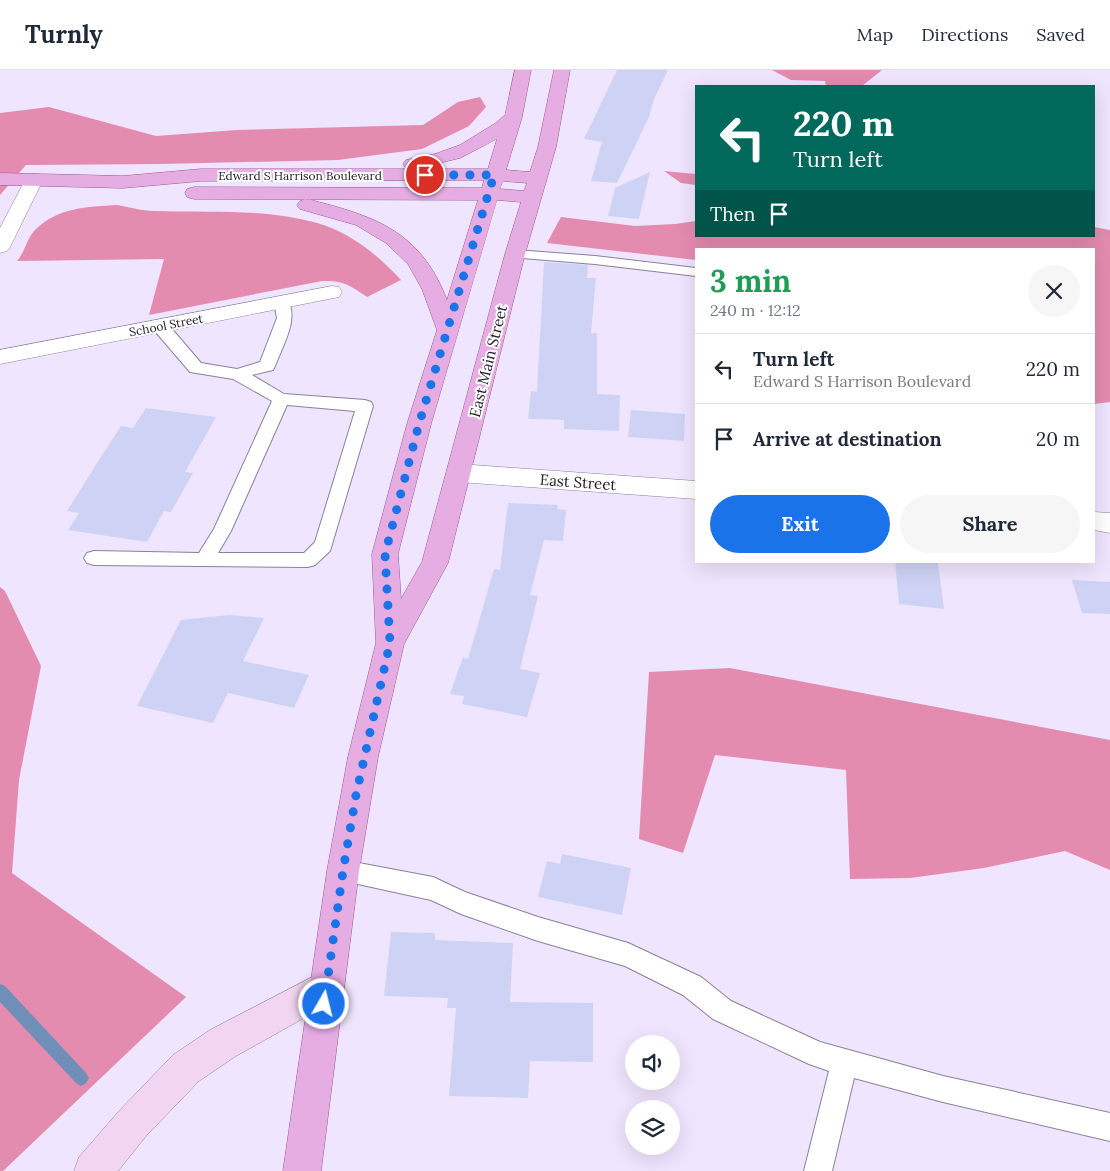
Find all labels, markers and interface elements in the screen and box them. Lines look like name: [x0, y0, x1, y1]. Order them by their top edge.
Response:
text: Turnly: [25, 19, 103, 50]
text: Map: [857, 23, 893, 46]
text: Directions: [921, 23, 1008, 46]
text: Saved: [1036, 23, 1085, 46]
text: 220 m: [793, 101, 894, 146]
icon: left: [710, 105, 775, 170]
text: Turn left: [793, 145, 883, 173]
pin: [404, 154, 446, 196]
icon: arrive: [411, 161, 439, 189]
street label: Edward S Harrison Boulevard: [218, 168, 382, 183]
icon: arrive: [765, 200, 793, 228]
text: Then: [710, 202, 755, 226]
text: 3 min: [710, 262, 791, 300]
button: close: [1028, 265, 1080, 317]
text: 240 m · 12:12: [710, 300, 801, 320]
street label: East Main Street: [465, 303, 511, 419]
street label: School Street: [128, 310, 205, 340]
text: Turn left: [753, 347, 834, 371]
icon: left: [710, 355, 738, 383]
text: 220 m: [1026, 357, 1080, 381]
text: Edward S Harrison Boulevard: [753, 371, 971, 391]
icon: arrive: [710, 425, 738, 453]
text: Arrive at destination: [753, 427, 942, 451]
text: 20 m: [1036, 427, 1080, 451]
street label: East Street: [539, 470, 617, 494]
button: Exit: [710, 495, 890, 553]
button: Share: [900, 495, 1080, 553]
position arrow: [297, 977, 349, 1029]
map controls: [625, 1035, 680, 1155]
button: sound: [625, 1035, 680, 1090]
button: layers: [625, 1100, 680, 1155]

